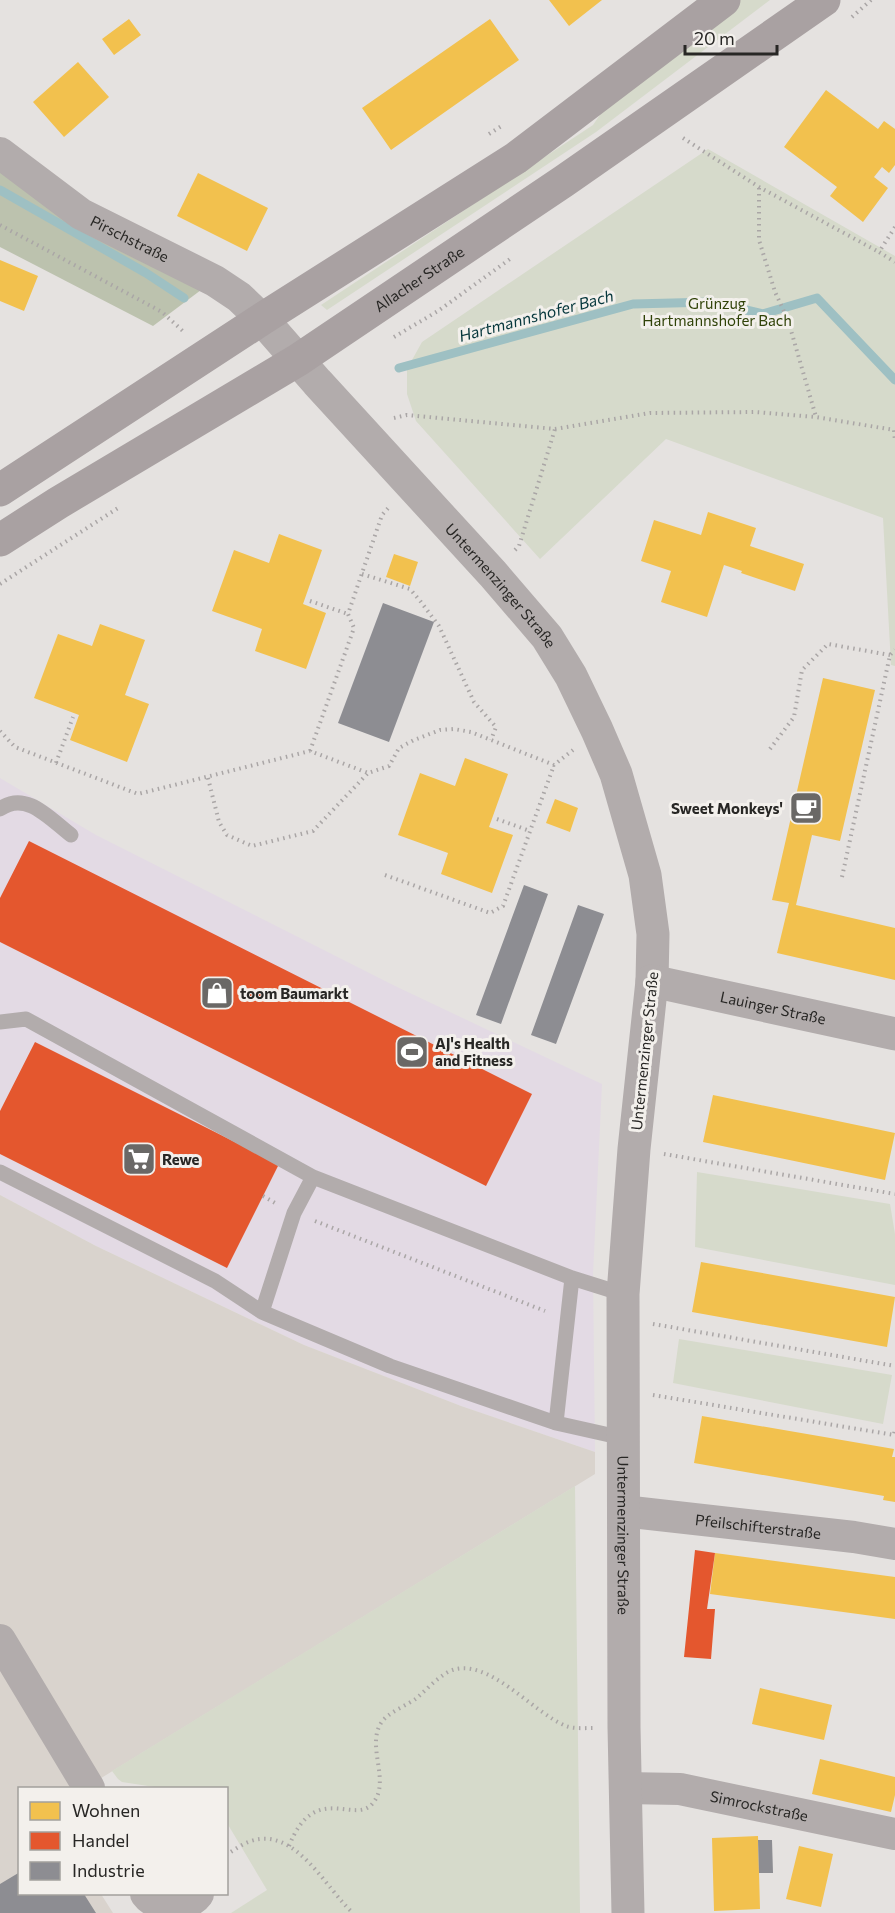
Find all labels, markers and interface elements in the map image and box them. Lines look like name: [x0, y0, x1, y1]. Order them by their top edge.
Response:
scale bar: [685, 18, 776, 56]
text: 20 m: [694, 27, 735, 49]
street label: Pirschstraße: [88, 211, 172, 266]
street label: Allacher Straße: [371, 242, 467, 315]
water label: Hartmannshofer Bach: [457, 285, 615, 345]
park label: Grünzug Hartmannshofer Bach: [642, 294, 792, 329]
street label: Untermenzinger Straße: [442, 519, 560, 651]
cafe icon: Sweet Monkeys': [788, 790, 824, 826]
place label: Sweet Monkeys': [671, 799, 783, 817]
street label: Untermenzinger Straße: [627, 971, 661, 1131]
shop icon: toom Baumarkt: [199, 975, 235, 1011]
place label: toom Baumarkt: [240, 984, 349, 1002]
street label: Lauinger Straße: [719, 987, 828, 1028]
sports icon: AJ's Health and Fitness: [394, 1034, 430, 1070]
place label: AJ's Health and Fitness: [435, 1034, 513, 1069]
supermarket icon: Rewe: [121, 1141, 157, 1177]
place label: Rewe: [162, 1150, 200, 1168]
street label: Untermenzinger Straße: [614, 1456, 633, 1615]
street label: Pfeilschifterstraße: [694, 1510, 822, 1542]
legend: [18, 1787, 228, 1895]
street label: Simrockstraße: [709, 1787, 810, 1825]
text: Wohnen: [72, 1799, 140, 1821]
text: Handel: [72, 1829, 130, 1851]
text: Industrie: [72, 1859, 145, 1881]

